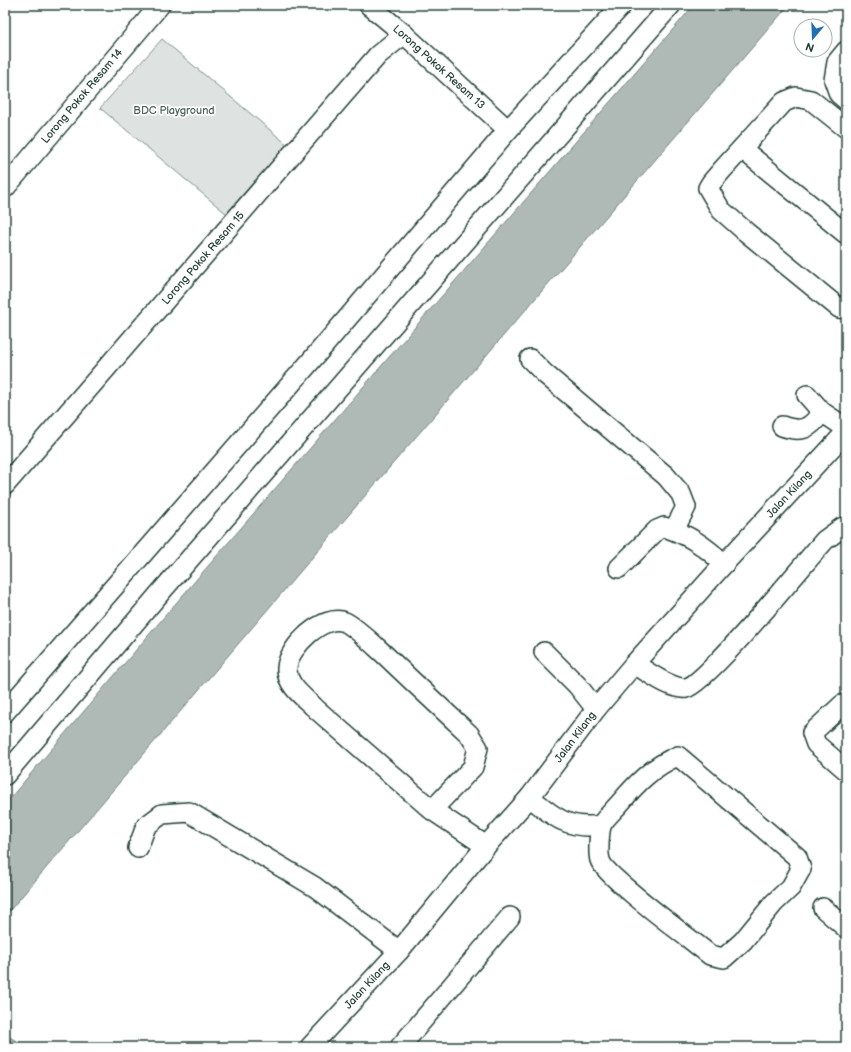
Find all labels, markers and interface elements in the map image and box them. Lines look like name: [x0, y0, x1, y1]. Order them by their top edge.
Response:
north arrow: [793, 18, 833, 58]
street label: Lorong Pokok Resam 13: [390, 22, 488, 112]
text: N: [804, 39, 816, 54]
street label: Lorong Pokok Resam 14: [39, 46, 126, 146]
park label: BDC Playground: [133, 104, 215, 117]
street label: Lorong Pokok Resam 15: [159, 209, 247, 307]
street label: Jalan Kilang: [764, 467, 814, 521]
street label: Jalan Kilang: [552, 709, 598, 765]
street label: Jalan Kilang: [342, 958, 392, 1012]

